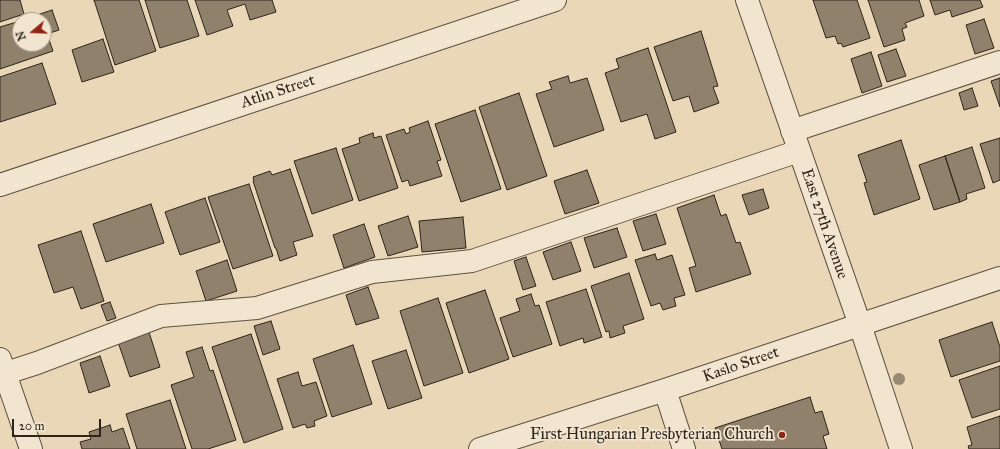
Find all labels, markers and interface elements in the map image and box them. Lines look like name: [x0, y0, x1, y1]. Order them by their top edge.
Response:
north arrow: [12, 12, 52, 52]
text: N: [13, 29, 29, 42]
street label: Atlin Street: [238, 71, 318, 113]
street label: East 27th Avenue: [796, 166, 852, 282]
street label: Kaslo Street: [700, 343, 782, 387]
scale bar: [14, 411, 103, 437]
text: 20 m: [19, 419, 45, 433]
place label: First Hungarian Presbyterian Church: [530, 425, 774, 445]
marker: First Hungarian Presbyterian Church: [777, 430, 787, 440]

